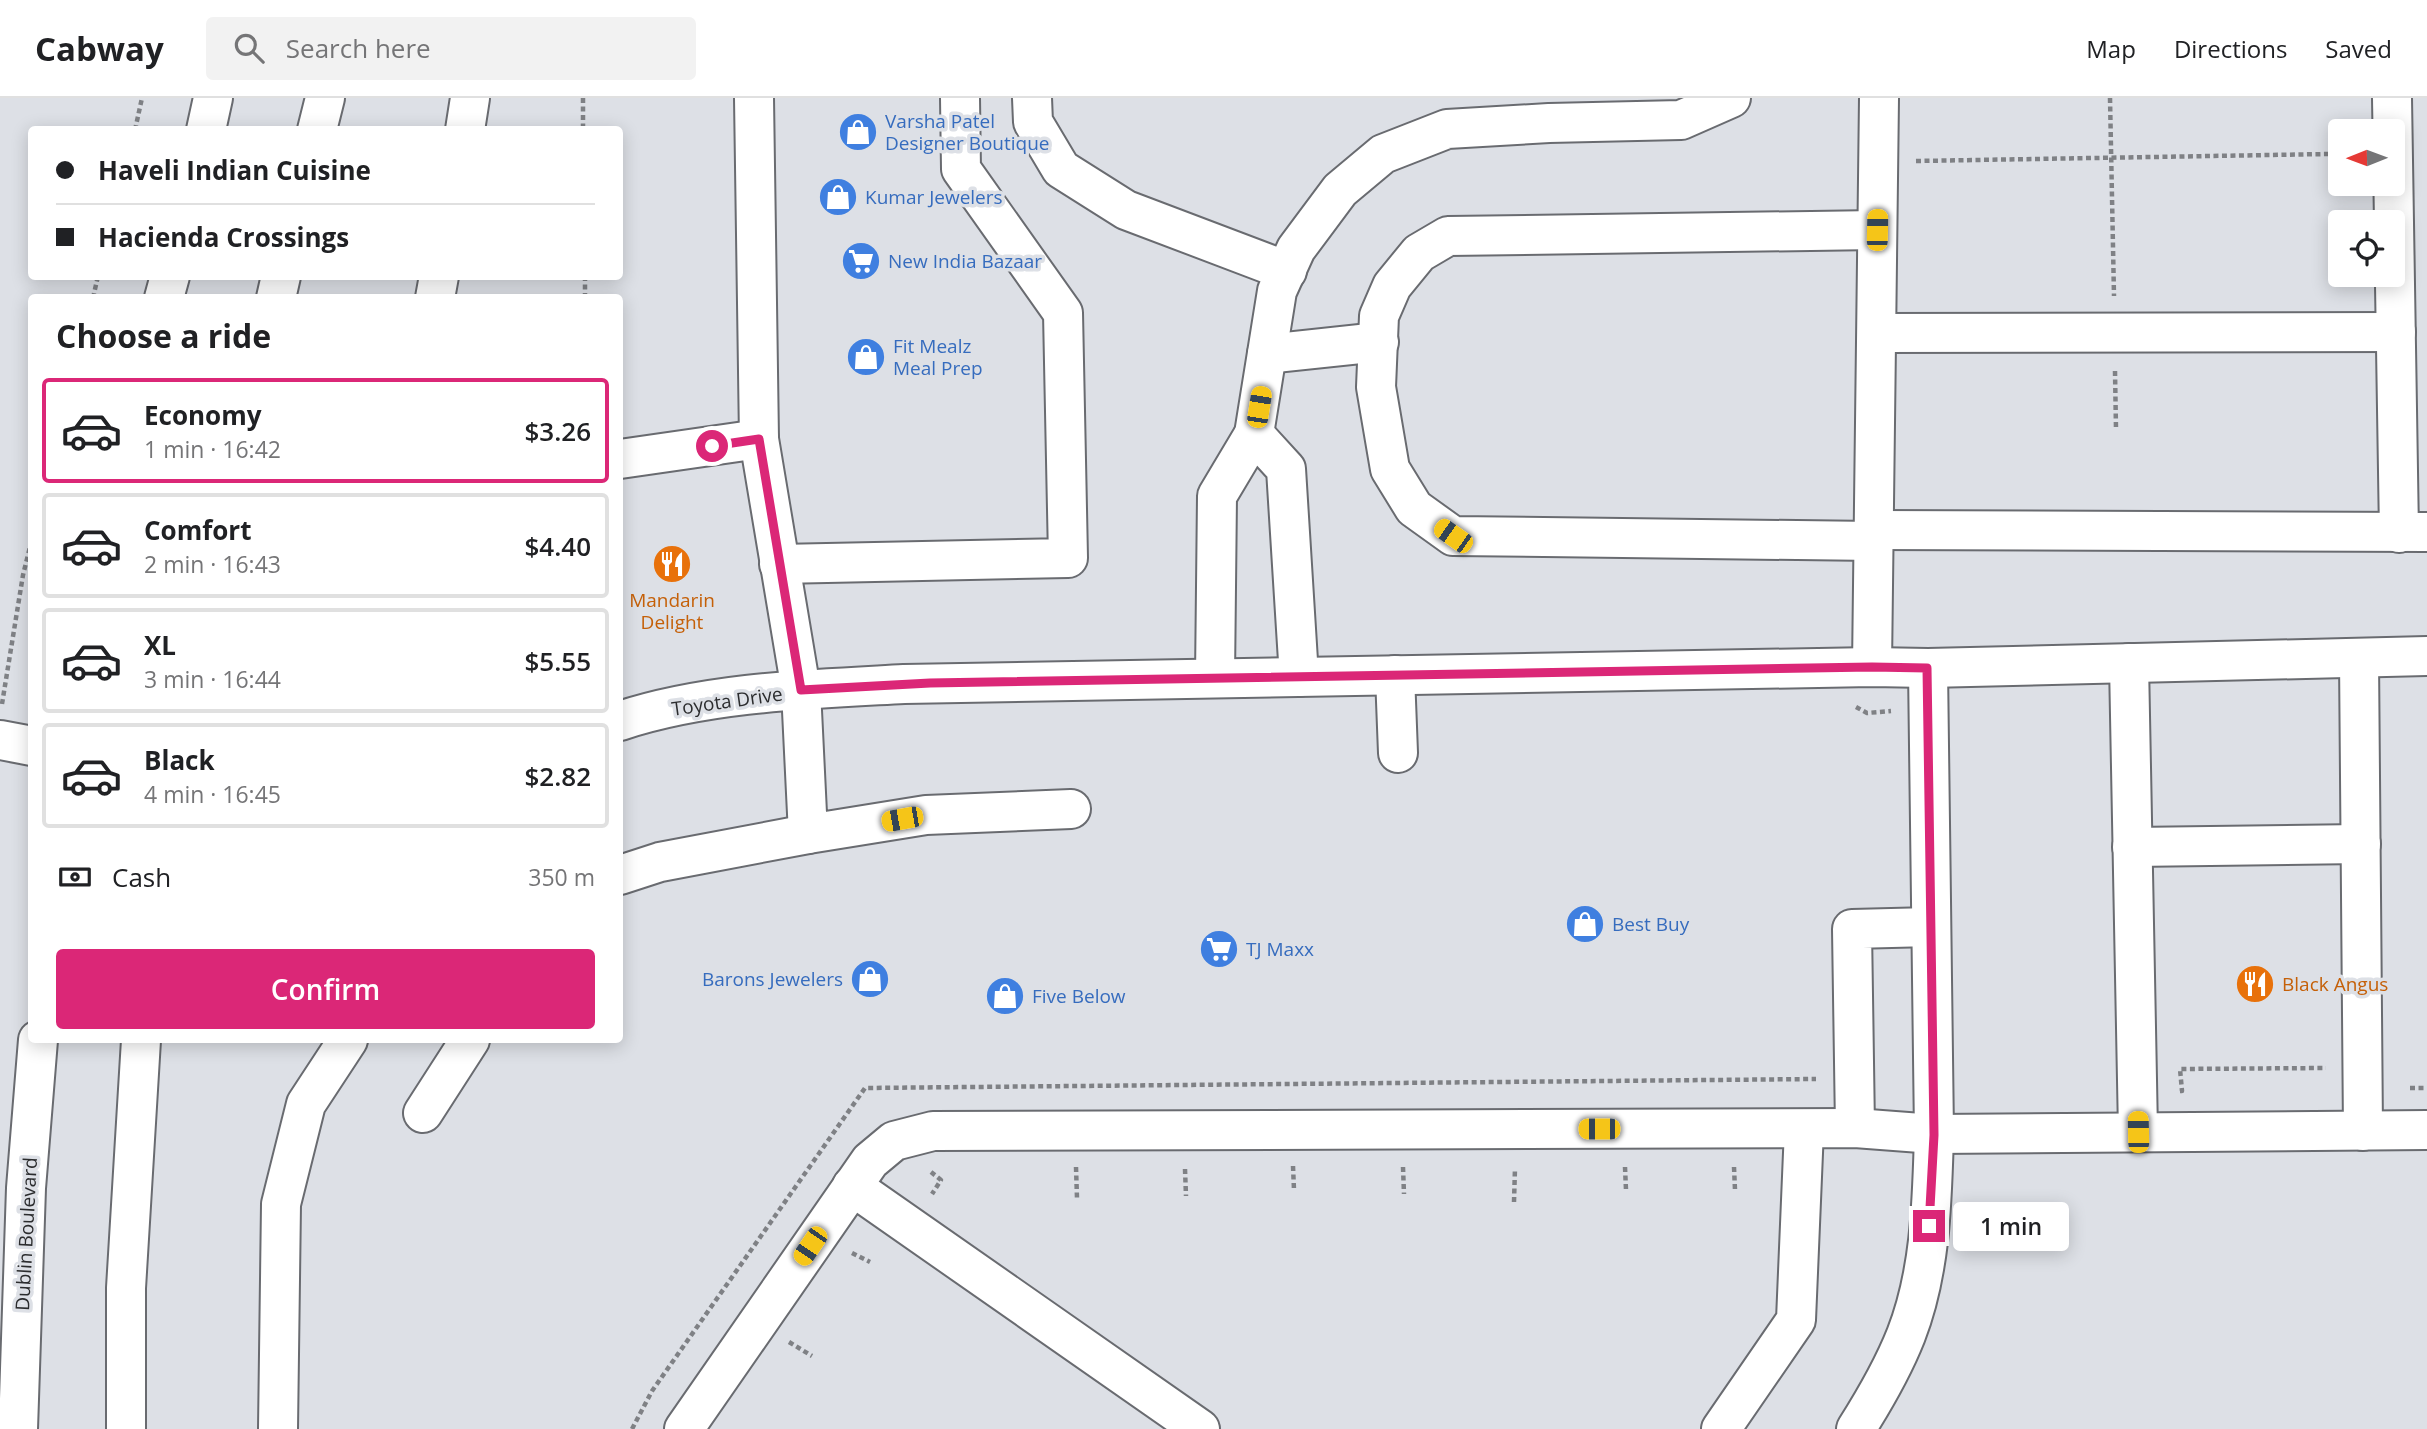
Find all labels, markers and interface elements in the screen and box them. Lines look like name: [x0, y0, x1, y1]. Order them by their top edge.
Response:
search box: [206, 17, 696, 80]
text: Cabway: [35, 26, 164, 71]
icon: search: [230, 29, 268, 67]
text: Search here: [286, 30, 431, 66]
text: Map: [2086, 32, 2136, 65]
text: Directions: [2174, 32, 2287, 65]
text: Saved: [2325, 32, 2392, 65]
place label: Varsha Patel Designer Boutique: [885, 108, 1050, 156]
shop icon: Varsha Patel Designer Boutique: [837, 111, 879, 153]
north arrow: [2328, 119, 2404, 196]
map controls: [2328, 119, 2405, 287]
text: Haveli Indian Cuisine: [98, 152, 371, 188]
shop icon: Kumar Jewelers: [817, 176, 859, 218]
place label: Kumar Jewelers: [865, 184, 1003, 210]
car: [1867, 209, 1888, 251]
button: locate: [2328, 210, 2405, 287]
text: Hacienda Crossings: [98, 219, 349, 255]
supermarket icon: New India Bazaar: [840, 240, 882, 282]
place label: New India Bazaar: [888, 248, 1042, 274]
text: Choose a ride: [56, 314, 271, 357]
place label: Fit Mealz Meal Prep: [893, 333, 983, 381]
shop icon: Fit Mealz Meal Prep: [845, 336, 887, 378]
car: [1246, 385, 1273, 429]
text: Economy: [144, 397, 262, 433]
icon: car: [60, 399, 123, 462]
text: $3.26: [524, 413, 591, 449]
route start: [696, 430, 728, 462]
text: 1 min · 16:42: [144, 433, 281, 465]
text: Comfort: [144, 512, 251, 548]
icon: car: [60, 514, 123, 577]
car: [1430, 515, 1477, 557]
text: $4.40: [524, 528, 591, 564]
restaurant icon: Mandarin Delight: [651, 543, 693, 585]
text: 2 min · 16:43: [144, 548, 281, 580]
place label: Mandarin Delight: [629, 587, 715, 635]
text: XL: [144, 627, 176, 663]
icon: car: [60, 629, 123, 692]
text: $5.55: [524, 643, 591, 679]
text: 3 min · 16:44: [144, 663, 281, 695]
street label: Toyota Drive: [670, 680, 784, 722]
text: Black: [144, 742, 215, 778]
icon: car: [60, 744, 123, 807]
text: $2.82: [524, 758, 591, 794]
text: 4 min · 16:45: [144, 778, 281, 810]
car: [880, 805, 925, 833]
icon: cash: [56, 858, 94, 896]
text: Cash: [112, 859, 171, 895]
text: 350 m: [528, 861, 595, 893]
shop icon: Best Buy: [1564, 903, 1606, 945]
place label: Best Buy: [1612, 911, 1690, 937]
supermarket icon: TJ Maxx: [1198, 928, 1240, 970]
place label: TJ Maxx: [1246, 936, 1314, 962]
button: Confirm: [56, 949, 595, 1029]
shop icon: Barons Jewelers: [849, 958, 891, 1000]
restaurant icon: Black Angus: [2234, 963, 2276, 1005]
place label: Barons Jewelers: [702, 966, 843, 992]
place label: Black Angus: [2282, 971, 2388, 997]
shop icon: Five Below: [984, 975, 1026, 1017]
place label: Five Below: [1032, 983, 1126, 1009]
car: [2128, 1111, 2149, 1153]
car: [1579, 1119, 1621, 1140]
street label: Dublin Boulevard: [9, 1157, 43, 1311]
callout: 1 min: [1954, 1202, 2069, 1250]
route end: [1913, 1210, 1945, 1242]
text: 1 min: [1980, 1210, 2042, 1242]
car: [790, 1223, 831, 1269]

